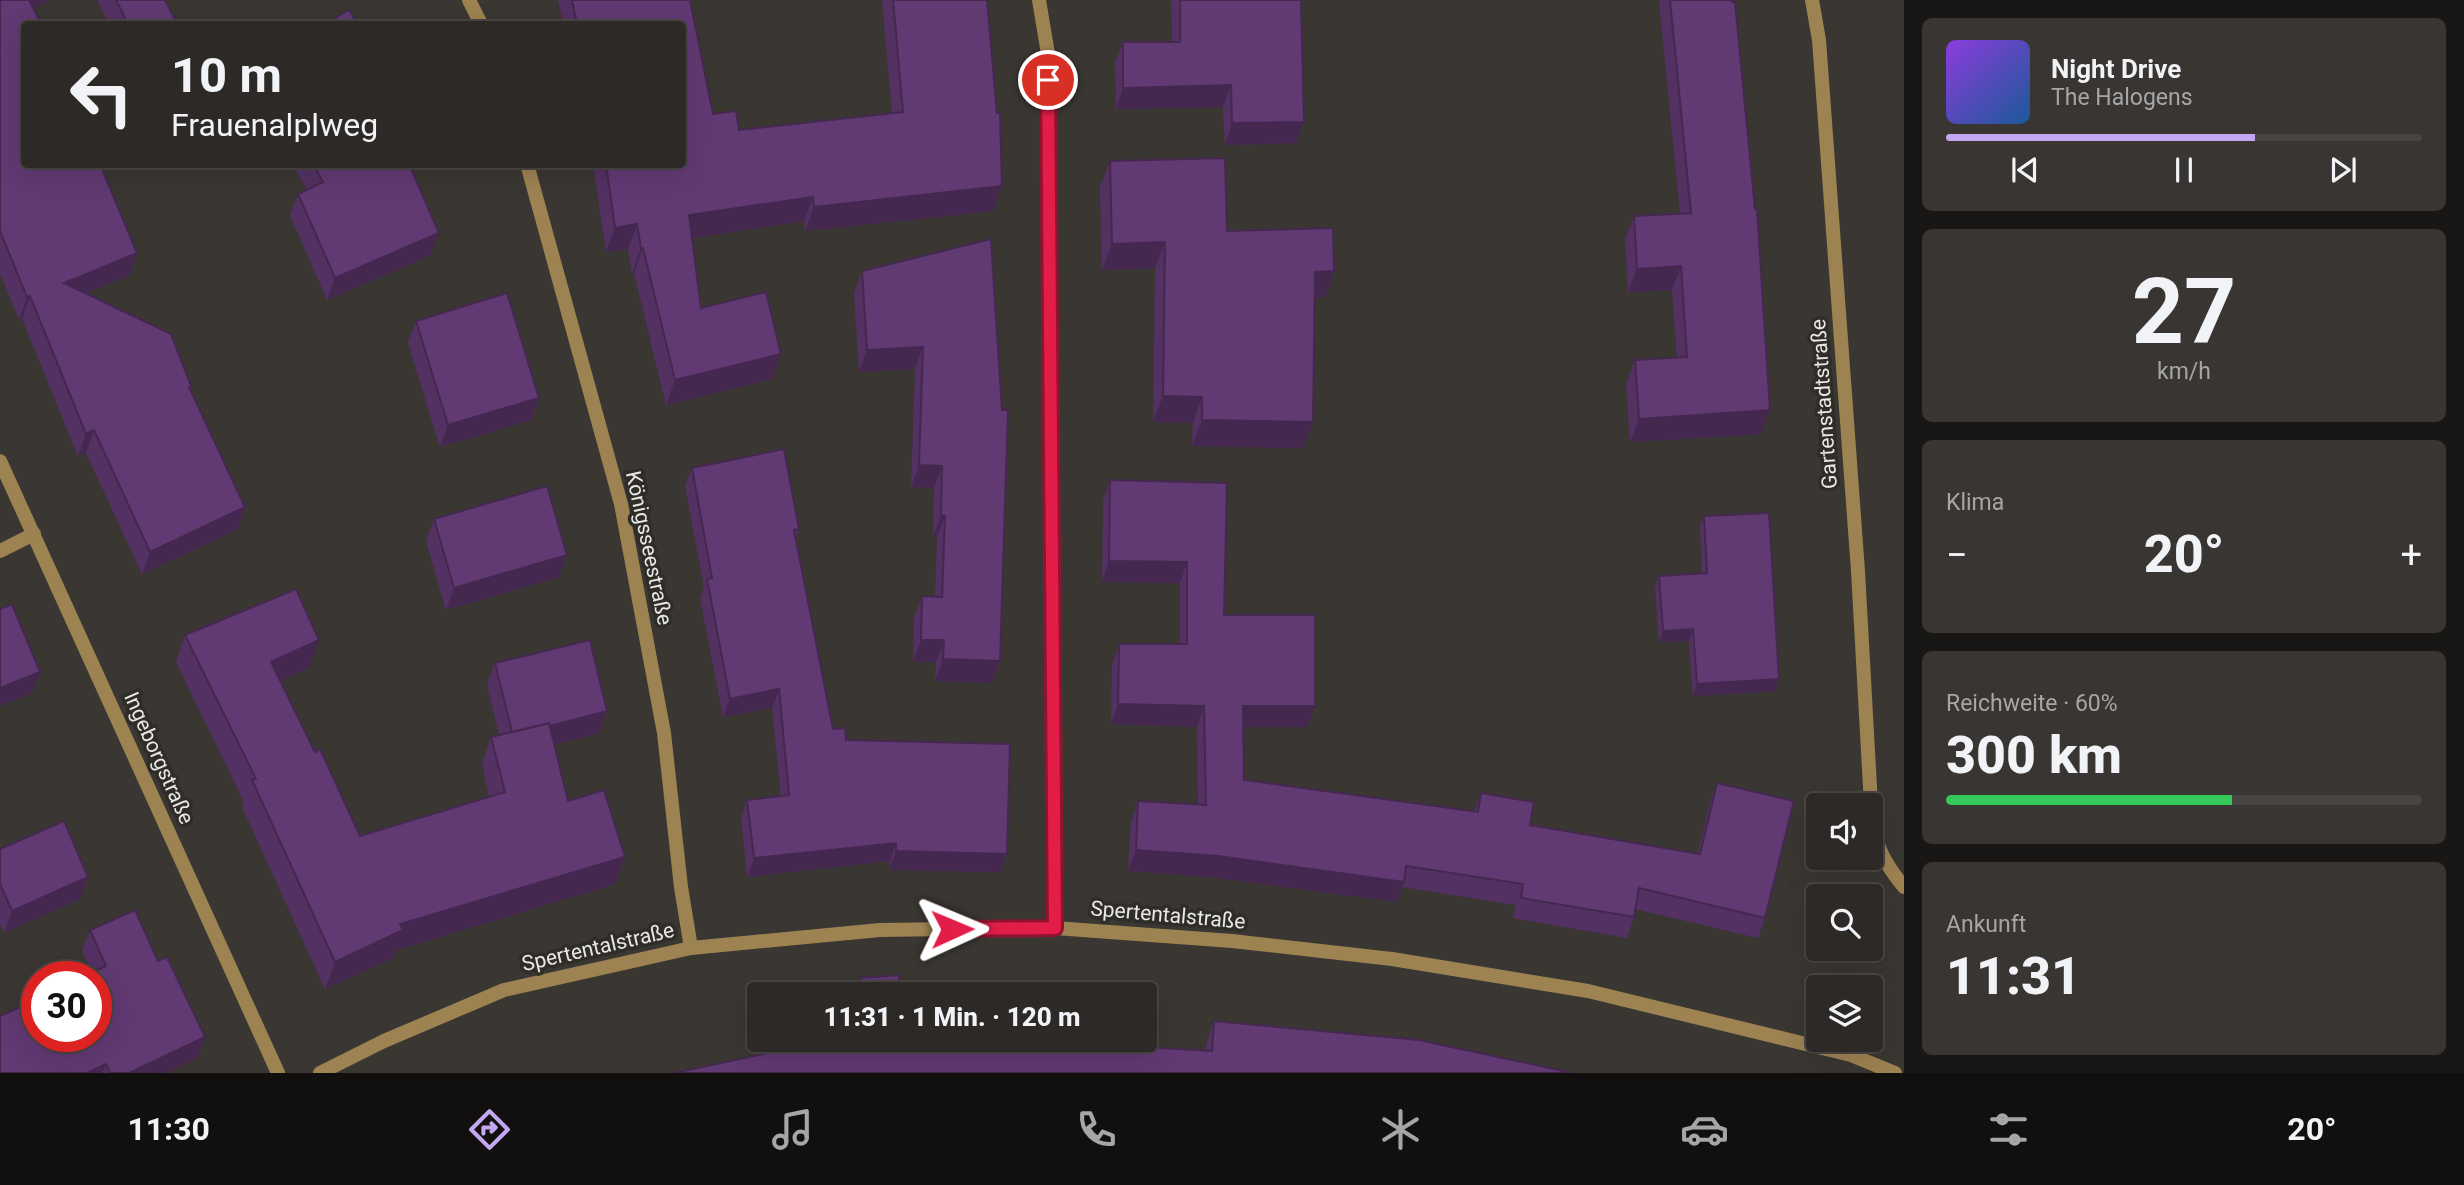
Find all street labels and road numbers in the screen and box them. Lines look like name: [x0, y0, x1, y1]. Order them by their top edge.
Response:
street label: Gartenstadtstraße: [1806, 318, 1842, 490]
street label: Königsseestraße: [621, 469, 677, 627]
street label: Ingeborgstraße: [119, 688, 199, 828]
street label: Spertentalstraße: [1089, 896, 1247, 934]
street label: Spertentalstraße: [520, 918, 676, 976]

